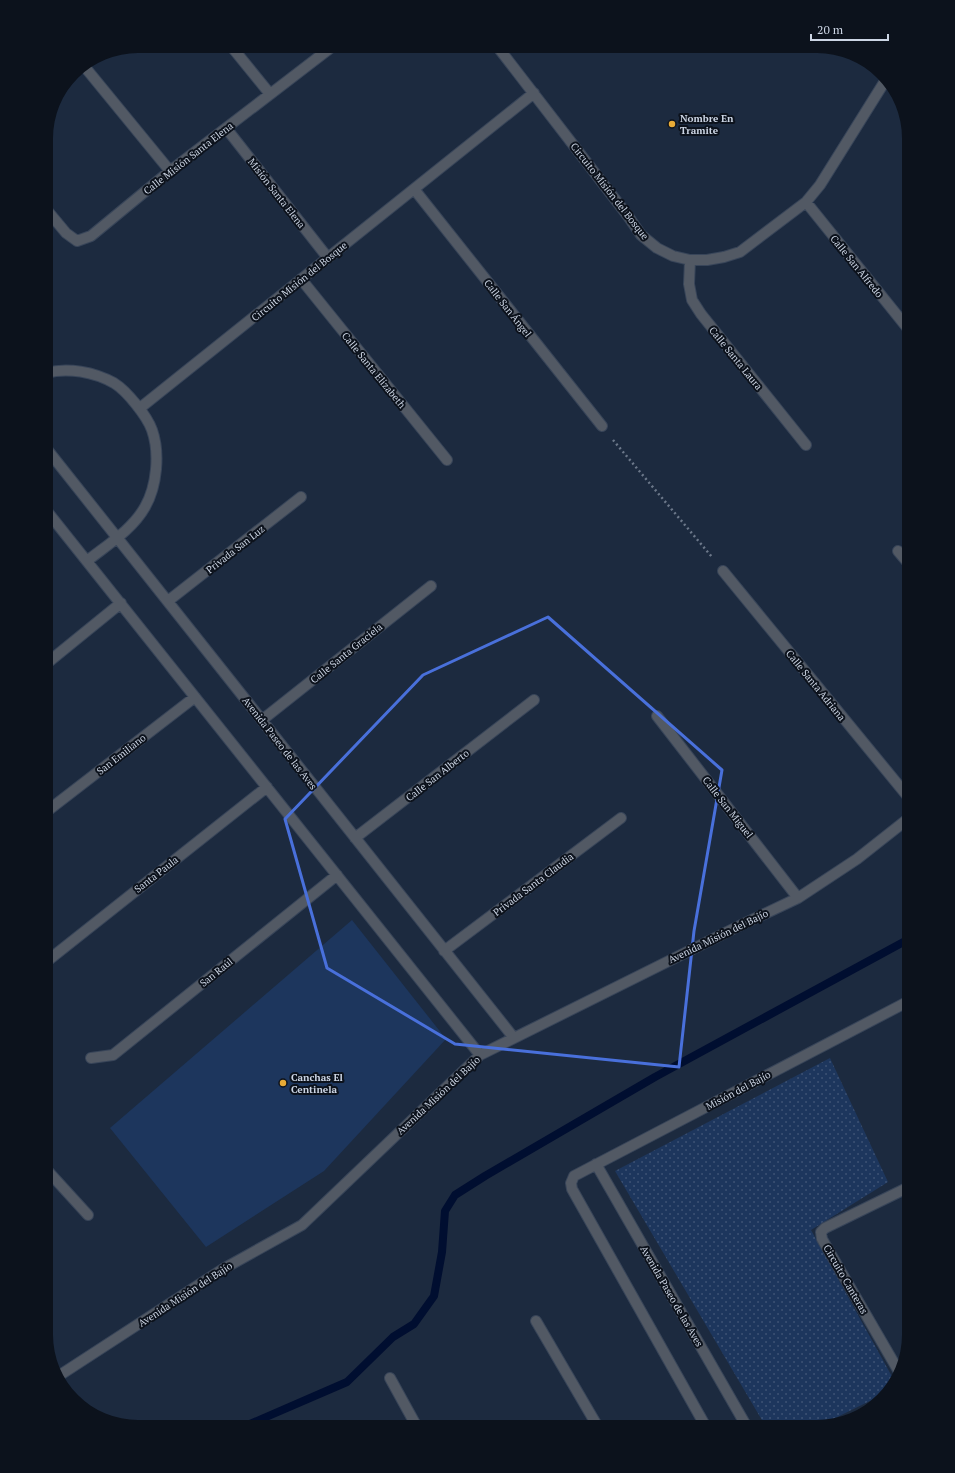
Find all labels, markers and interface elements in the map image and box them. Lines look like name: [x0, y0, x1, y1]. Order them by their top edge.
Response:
scale bar: [811, 16, 888, 42]
text: 20 m: [817, 22, 844, 37]
place label: Nombre En Tramite: [680, 112, 734, 137]
street label: Calle Misión Santa Elena: [141, 119, 236, 197]
marker: Nombre En Tramite: [667, 119, 677, 129]
street label: Circuito Misión del Bosque: [568, 140, 652, 242]
street label: Misión Santa Elena: [245, 156, 308, 231]
street label: Calle San Alfredo: [827, 232, 886, 301]
street label: Circuito Misión del Bosque: [249, 239, 350, 324]
street label: Calle San Ángel: [481, 277, 534, 340]
street label: Calle Santa Laura: [706, 324, 765, 393]
street label: Calle Santa Elizabeth: [339, 330, 408, 411]
street label: Privada San Luz: [203, 522, 267, 576]
street label: Calle Santa Graciela: [308, 620, 385, 686]
street label: Calle Santa Adriana: [783, 647, 848, 723]
street label: Avenida Paseo de las Aves: [239, 694, 320, 792]
street label: San Emiliano: [94, 731, 149, 778]
street label: Calle San Alberto: [403, 746, 472, 804]
street label: Calle San Miguel: [700, 774, 756, 841]
street label: Privada Santa Claudia: [491, 850, 576, 919]
street label: Santa Paula: [132, 853, 181, 896]
street label: Avenida Misión del Bajío: [666, 906, 771, 966]
street label: San Raúl: [197, 955, 236, 990]
street label: Avenida Misión del Bajío: [394, 1053, 483, 1137]
street label: Misión del Bajío: [704, 1068, 773, 1113]
place label: Canchas El Centinela: [291, 1071, 344, 1096]
marker: Canchas El Centinela: [278, 1078, 288, 1088]
street label: Circuito Canteras: [820, 1242, 871, 1316]
street label: Avenida Paseo de las Aves: [637, 1243, 706, 1349]
street label: Avenida Misión del Bajío: [136, 1259, 235, 1330]

